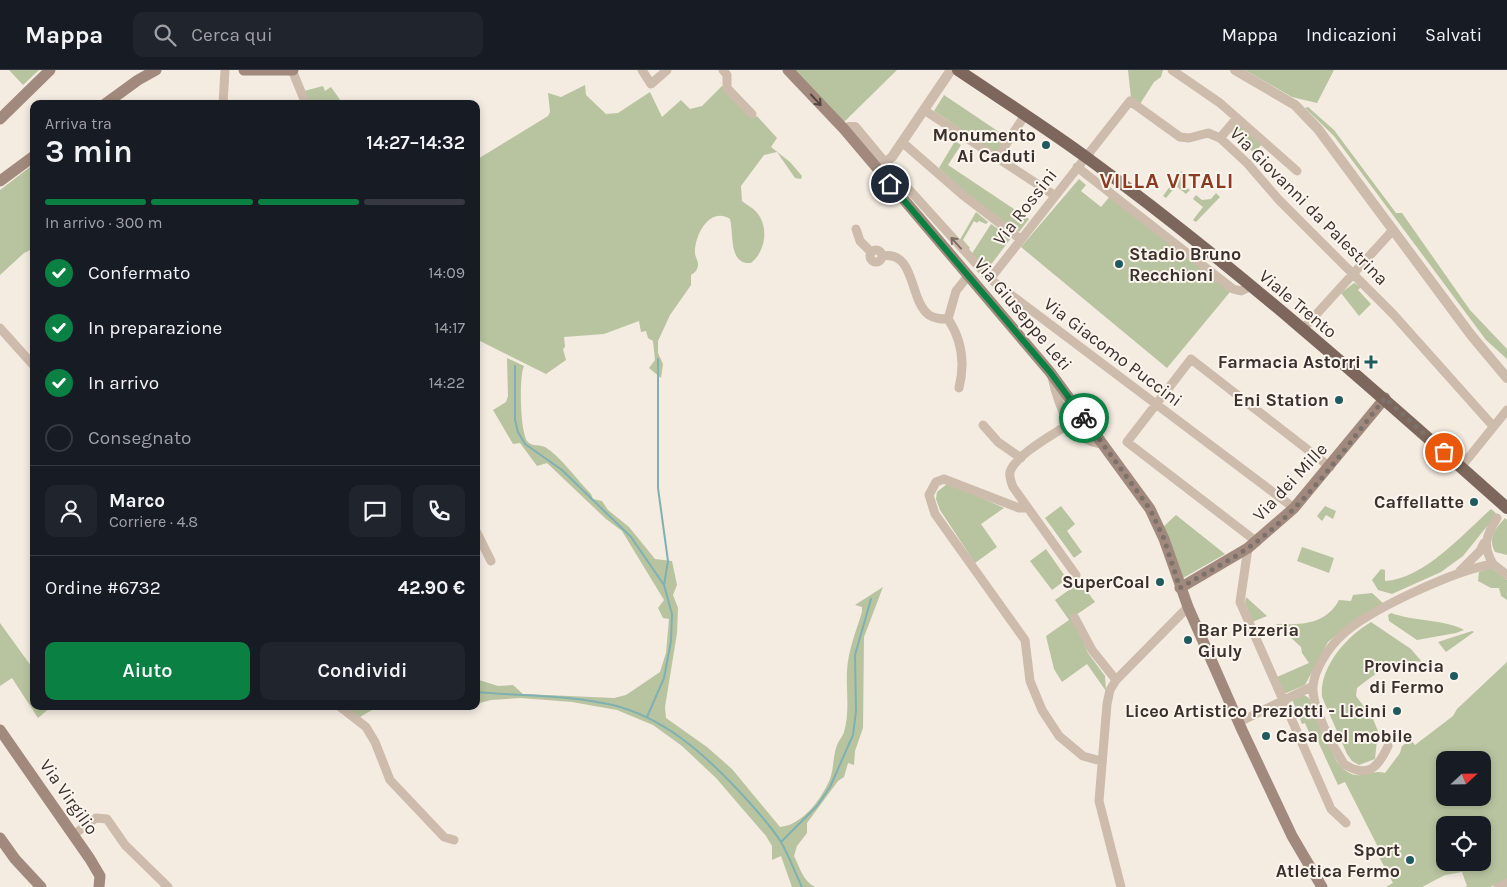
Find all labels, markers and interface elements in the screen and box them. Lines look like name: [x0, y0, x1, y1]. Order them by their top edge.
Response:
search box: [133, 12, 483, 57]
text: Mappa: [25, 21, 103, 49]
icon: search: [151, 21, 179, 49]
text: Cerca qui: [191, 24, 273, 46]
text: Mappa: [1222, 24, 1278, 46]
text: Indicazioni: [1306, 24, 1397, 46]
text: Salvati: [1425, 24, 1482, 46]
one-way arrow: [810, 93, 822, 106]
text: Arriva tra: [45, 114, 112, 133]
street label: Via Giovanni da Palestrina: [1225, 122, 1393, 290]
place label: Monumento Ai Caduti: [932, 124, 1036, 167]
text: 14:27–14:32: [366, 132, 465, 154]
text: 3 min: [45, 133, 133, 170]
marker: Monumento Ai Caduti: [1040, 139, 1052, 151]
pin: [869, 163, 911, 205]
street label: Via Rossini: [988, 164, 1062, 250]
district label: VILLA VITALI: [1099, 168, 1235, 194]
icon: home: [876, 170, 904, 198]
text: In arrivo · 300 m: [45, 213, 163, 232]
one-way arrow: [950, 237, 962, 250]
place label: Stadio Bruno Recchioni: [1129, 243, 1241, 286]
street label: Via Giuseppe Leti: [969, 253, 1077, 375]
marker: Stadio Bruno Recchioni: [1113, 258, 1125, 270]
icon: check: [45, 259, 73, 287]
text: Confermato: [88, 262, 190, 284]
text: 14:09: [428, 263, 465, 282]
street label: Viale Trento: [1255, 265, 1341, 343]
street label: Via Giacomo Puccini: [1039, 293, 1187, 411]
icon: check: [45, 314, 73, 342]
text: In preparazione: [88, 317, 222, 339]
text: 14:17: [434, 318, 465, 337]
place label: Farmacia Astorri: [1218, 351, 1361, 373]
marker: Farmacia Astorri: [1365, 356, 1377, 368]
icon: check: [45, 369, 73, 397]
text: In arrivo: [88, 372, 159, 394]
text: 14:22: [429, 373, 465, 392]
place label: Eni Station: [1233, 389, 1329, 411]
courier: [1059, 393, 1109, 443]
marker: Eni Station: [1333, 394, 1345, 406]
icon: bike: [1070, 404, 1098, 432]
text: Consegnato: [88, 427, 191, 449]
pin: [1423, 431, 1465, 473]
street label: Via dei Mille: [1248, 438, 1332, 526]
icon: bag: [1430, 438, 1458, 466]
button: person: [45, 485, 97, 537]
button: chat: [349, 485, 401, 537]
button: phone: [413, 485, 465, 537]
text: Marco: [109, 490, 165, 512]
place label: Caffellatte: [1374, 491, 1464, 513]
marker: Caffellatte: [1468, 496, 1480, 508]
text: Corriere · 4.8: [109, 512, 198, 531]
place label: SuperCoal: [1062, 571, 1150, 593]
marker: SuperCoal: [1154, 576, 1166, 588]
text: Ordine #6732: [45, 577, 161, 599]
text: 42.90 €: [398, 577, 465, 599]
place label: Bar Pizzeria Giuly: [1198, 619, 1299, 662]
marker: Bar Pizzeria Giuly: [1182, 634, 1194, 646]
button: Aiuto: [45, 642, 250, 700]
button: Condividi: [260, 642, 465, 700]
place label: Provincia di Fermo: [1364, 655, 1444, 698]
marker: Provincia di Fermo: [1448, 670, 1460, 682]
place label: Liceo Artistico Preziotti - Licini: [1125, 700, 1387, 722]
marker: Liceo Artistico Preziotti - Licini: [1391, 705, 1403, 717]
place label: Casa del mobile: [1276, 725, 1412, 747]
marker: Casa del mobile: [1260, 730, 1272, 742]
north arrow: [1436, 751, 1491, 806]
map controls: [1436, 751, 1491, 871]
street label: Via Virgilio: [35, 755, 103, 839]
button: locate: [1436, 816, 1491, 871]
place label: Sport Atletica Fermo: [1276, 839, 1400, 882]
marker: Sport Atletica Fermo: [1404, 854, 1416, 866]

